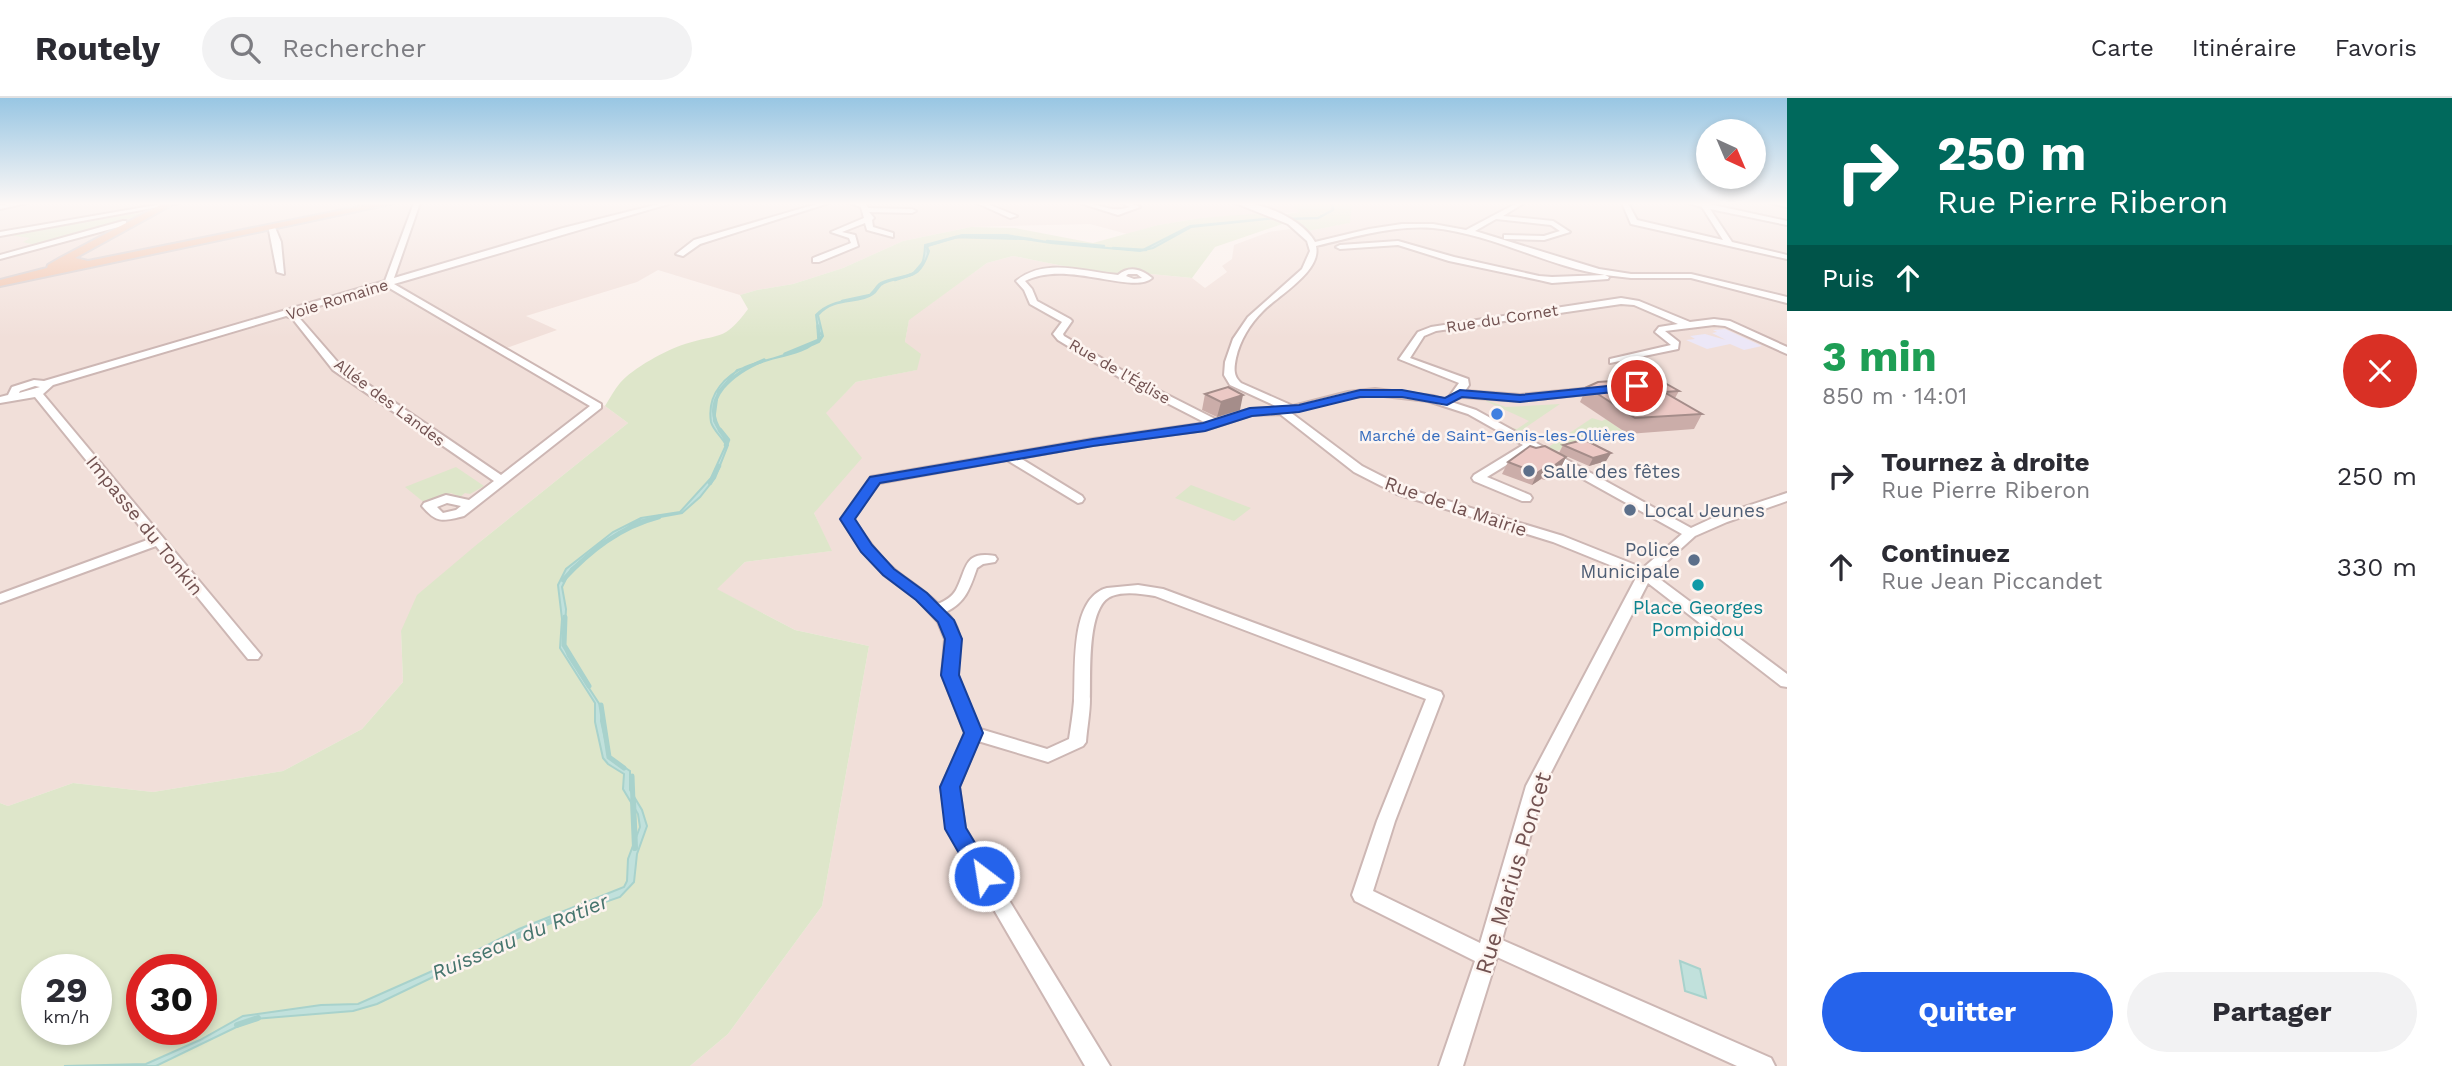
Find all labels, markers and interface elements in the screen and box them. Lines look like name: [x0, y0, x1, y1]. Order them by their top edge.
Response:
search box: [202, 17, 692, 80]
text: Routely: [35, 29, 160, 68]
icon: search: [226, 29, 264, 67]
text: Rechercher: [282, 33, 426, 63]
text: Carte: [2091, 34, 2154, 62]
text: Itinéraire: [2192, 34, 2297, 62]
text: Favoris: [2335, 34, 2417, 62]
north arrow: [1696, 119, 1766, 189]
map controls: [1696, 119, 1766, 189]
text: 250 m: [1937, 124, 2086, 182]
icon: right: [1822, 126, 1913, 217]
text: Rue Pierre Riberon: [1937, 183, 2228, 221]
icon: ahead: [1889, 259, 1927, 297]
text: Puis: [1822, 263, 1875, 293]
street label: Voie Romaine: [284, 275, 391, 324]
street label: Rue du Cornet: [1445, 300, 1560, 337]
text: 3 min: [1822, 332, 1937, 381]
button: close: [2343, 334, 2417, 408]
street label: Rue de l'Église: [1066, 335, 1174, 408]
street label: Allée des Landes: [331, 355, 449, 450]
pin: [1607, 356, 1667, 416]
icon: arrive: [1618, 367, 1656, 405]
text: 850 m · 14:01: [1822, 383, 1967, 410]
marker: Marché de Saint-Genis-les-Ollières: [1489, 406, 1505, 422]
place label: Marché de Saint-Genis-les-Ollières: [1359, 426, 1635, 445]
text: Tournez à droite: [1881, 447, 2090, 477]
street label: Impasse du Tonkin: [81, 451, 208, 600]
icon: right: [1822, 457, 1860, 495]
place label: Salle des fêtes: [1543, 460, 1681, 483]
text: 250 m: [2337, 461, 2417, 491]
marker: Salle des fêtes: [1521, 463, 1537, 479]
street label: Rue de la Mairie: [1382, 471, 1530, 542]
text: Rue Pierre Riberon: [1881, 477, 2090, 504]
place label: Local Jeunes: [1644, 499, 1765, 522]
marker: Local Jeunes: [1622, 502, 1638, 518]
place label: Police Municipale: [1580, 538, 1680, 583]
text: Continuez: [1881, 538, 2010, 568]
icon: ahead: [1822, 548, 1860, 586]
marker: Police Municipale: [1686, 552, 1702, 568]
text: 330 m: [2337, 552, 2417, 582]
text: Rue Jean Piccandet: [1881, 568, 2102, 595]
marker: Place Georges Pompidou: [1690, 577, 1706, 593]
place label: Place Georges Pompidou: [1633, 596, 1763, 641]
street label: Rue Marius Poncet: [1470, 769, 1557, 977]
position arrow: [947, 839, 1021, 913]
water label: Ruisseau du Ratier: [428, 888, 613, 985]
speed limit sign: 30: [126, 954, 217, 1045]
text: 29: [45, 969, 88, 1011]
button: Quitter: [1822, 972, 2113, 1052]
button: Partager: [2127, 972, 2417, 1052]
text: km/h: [43, 1006, 90, 1027]

